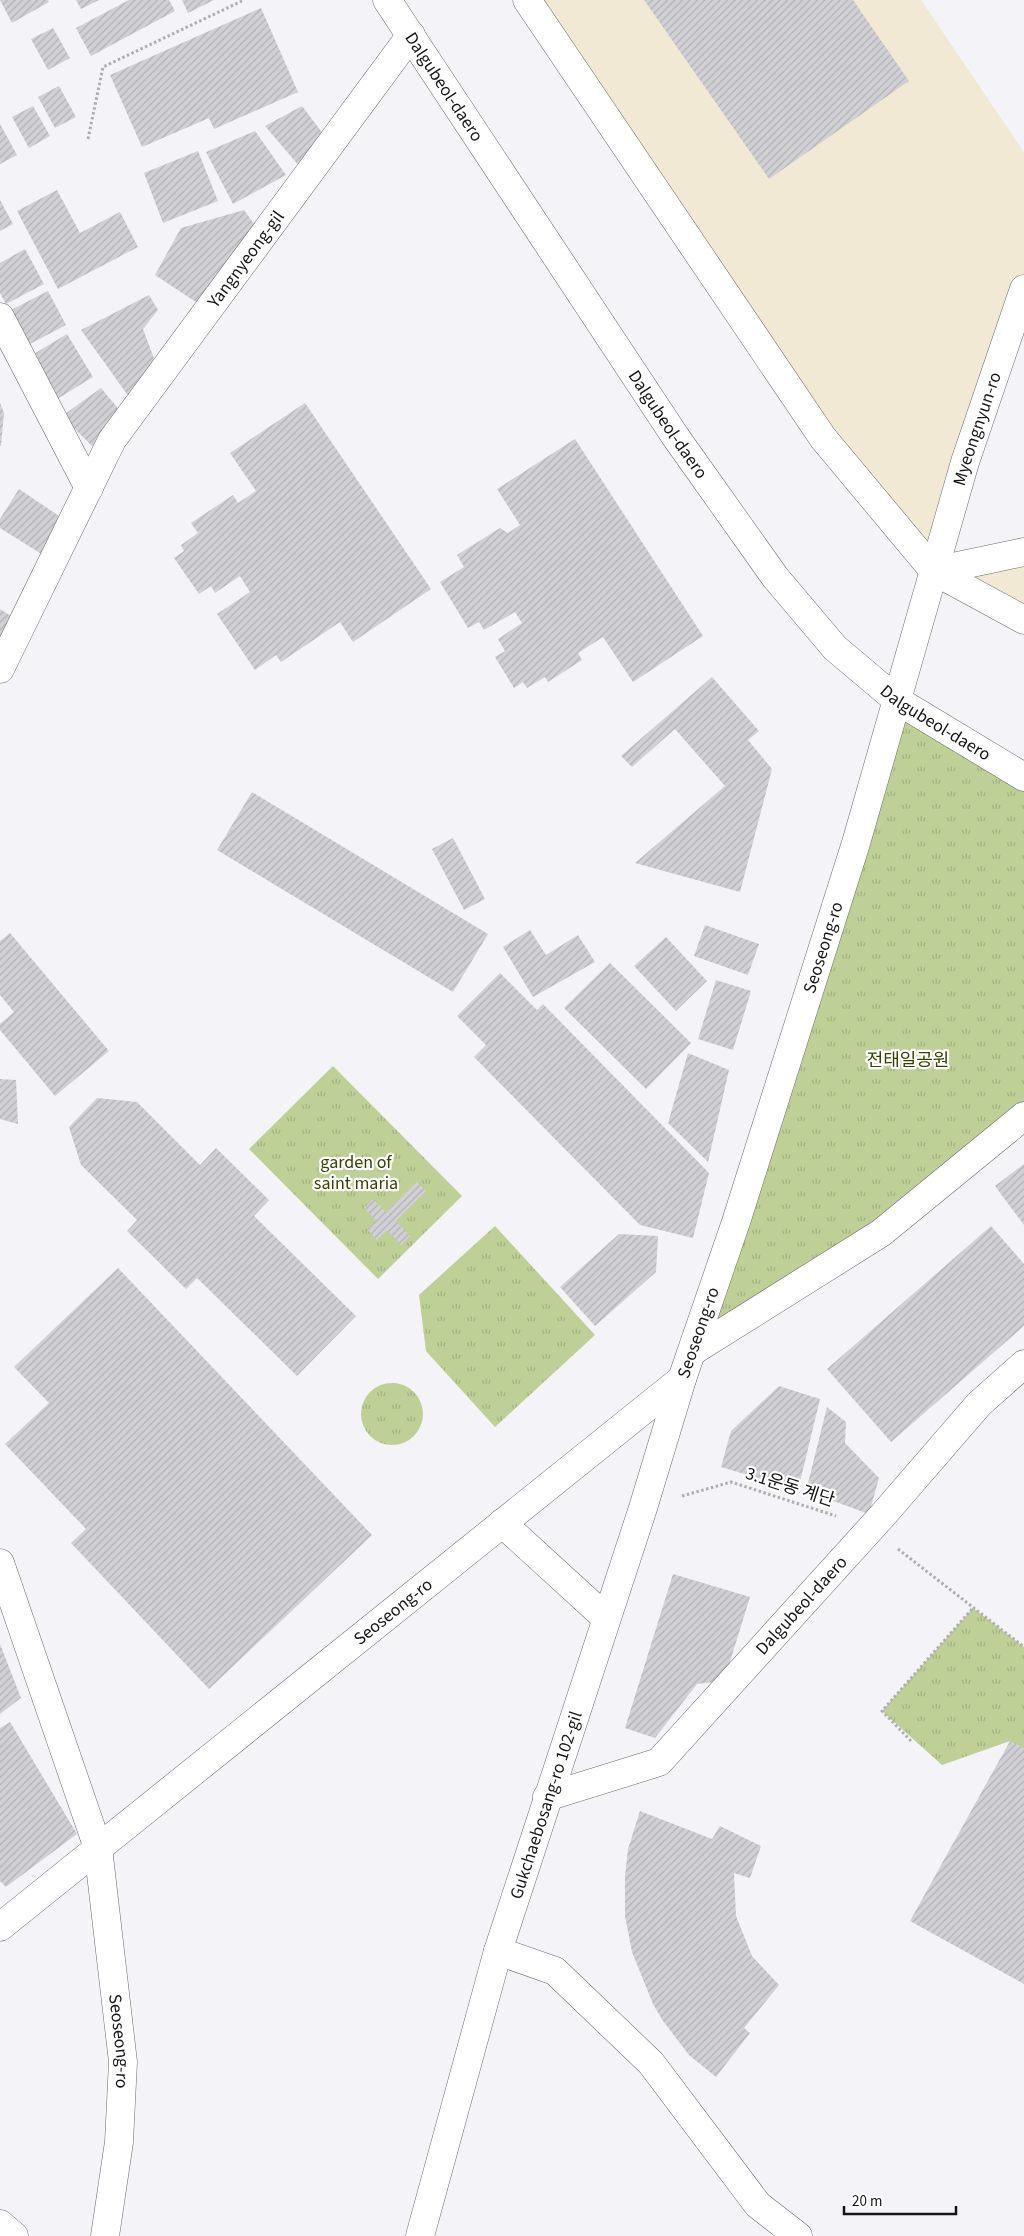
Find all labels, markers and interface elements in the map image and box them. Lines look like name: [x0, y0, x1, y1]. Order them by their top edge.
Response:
street label: Dalgubeol-daero: [399, 27, 490, 146]
street label: Yangnyeong-gil: [201, 205, 290, 313]
street label: Dalgubeol-daero: [622, 365, 714, 484]
street label: Myeongnyun-ro: [946, 369, 1007, 488]
street label: Dalgubeol-daero: [875, 679, 996, 767]
street label: Seoseong-ro: [797, 898, 849, 996]
park label: 전태일공원: [867, 1048, 949, 1073]
park label: garden of saint maria: [314, 1150, 398, 1196]
street label: Seoseong-ro: [671, 1284, 725, 1382]
street label: 3.1운동 계단: [742, 1461, 838, 1513]
street label: Dalgubeol-daero: [749, 1550, 853, 1660]
street label: Seoseong-ro: [348, 1572, 438, 1651]
street label: Gukchaebosang-ro 102-gil: [503, 1708, 588, 1902]
street label: Seoseong-ro: [103, 1993, 136, 2089]
scale bar: [844, 2184, 956, 2216]
text: 20 m: [852, 2191, 882, 2212]

